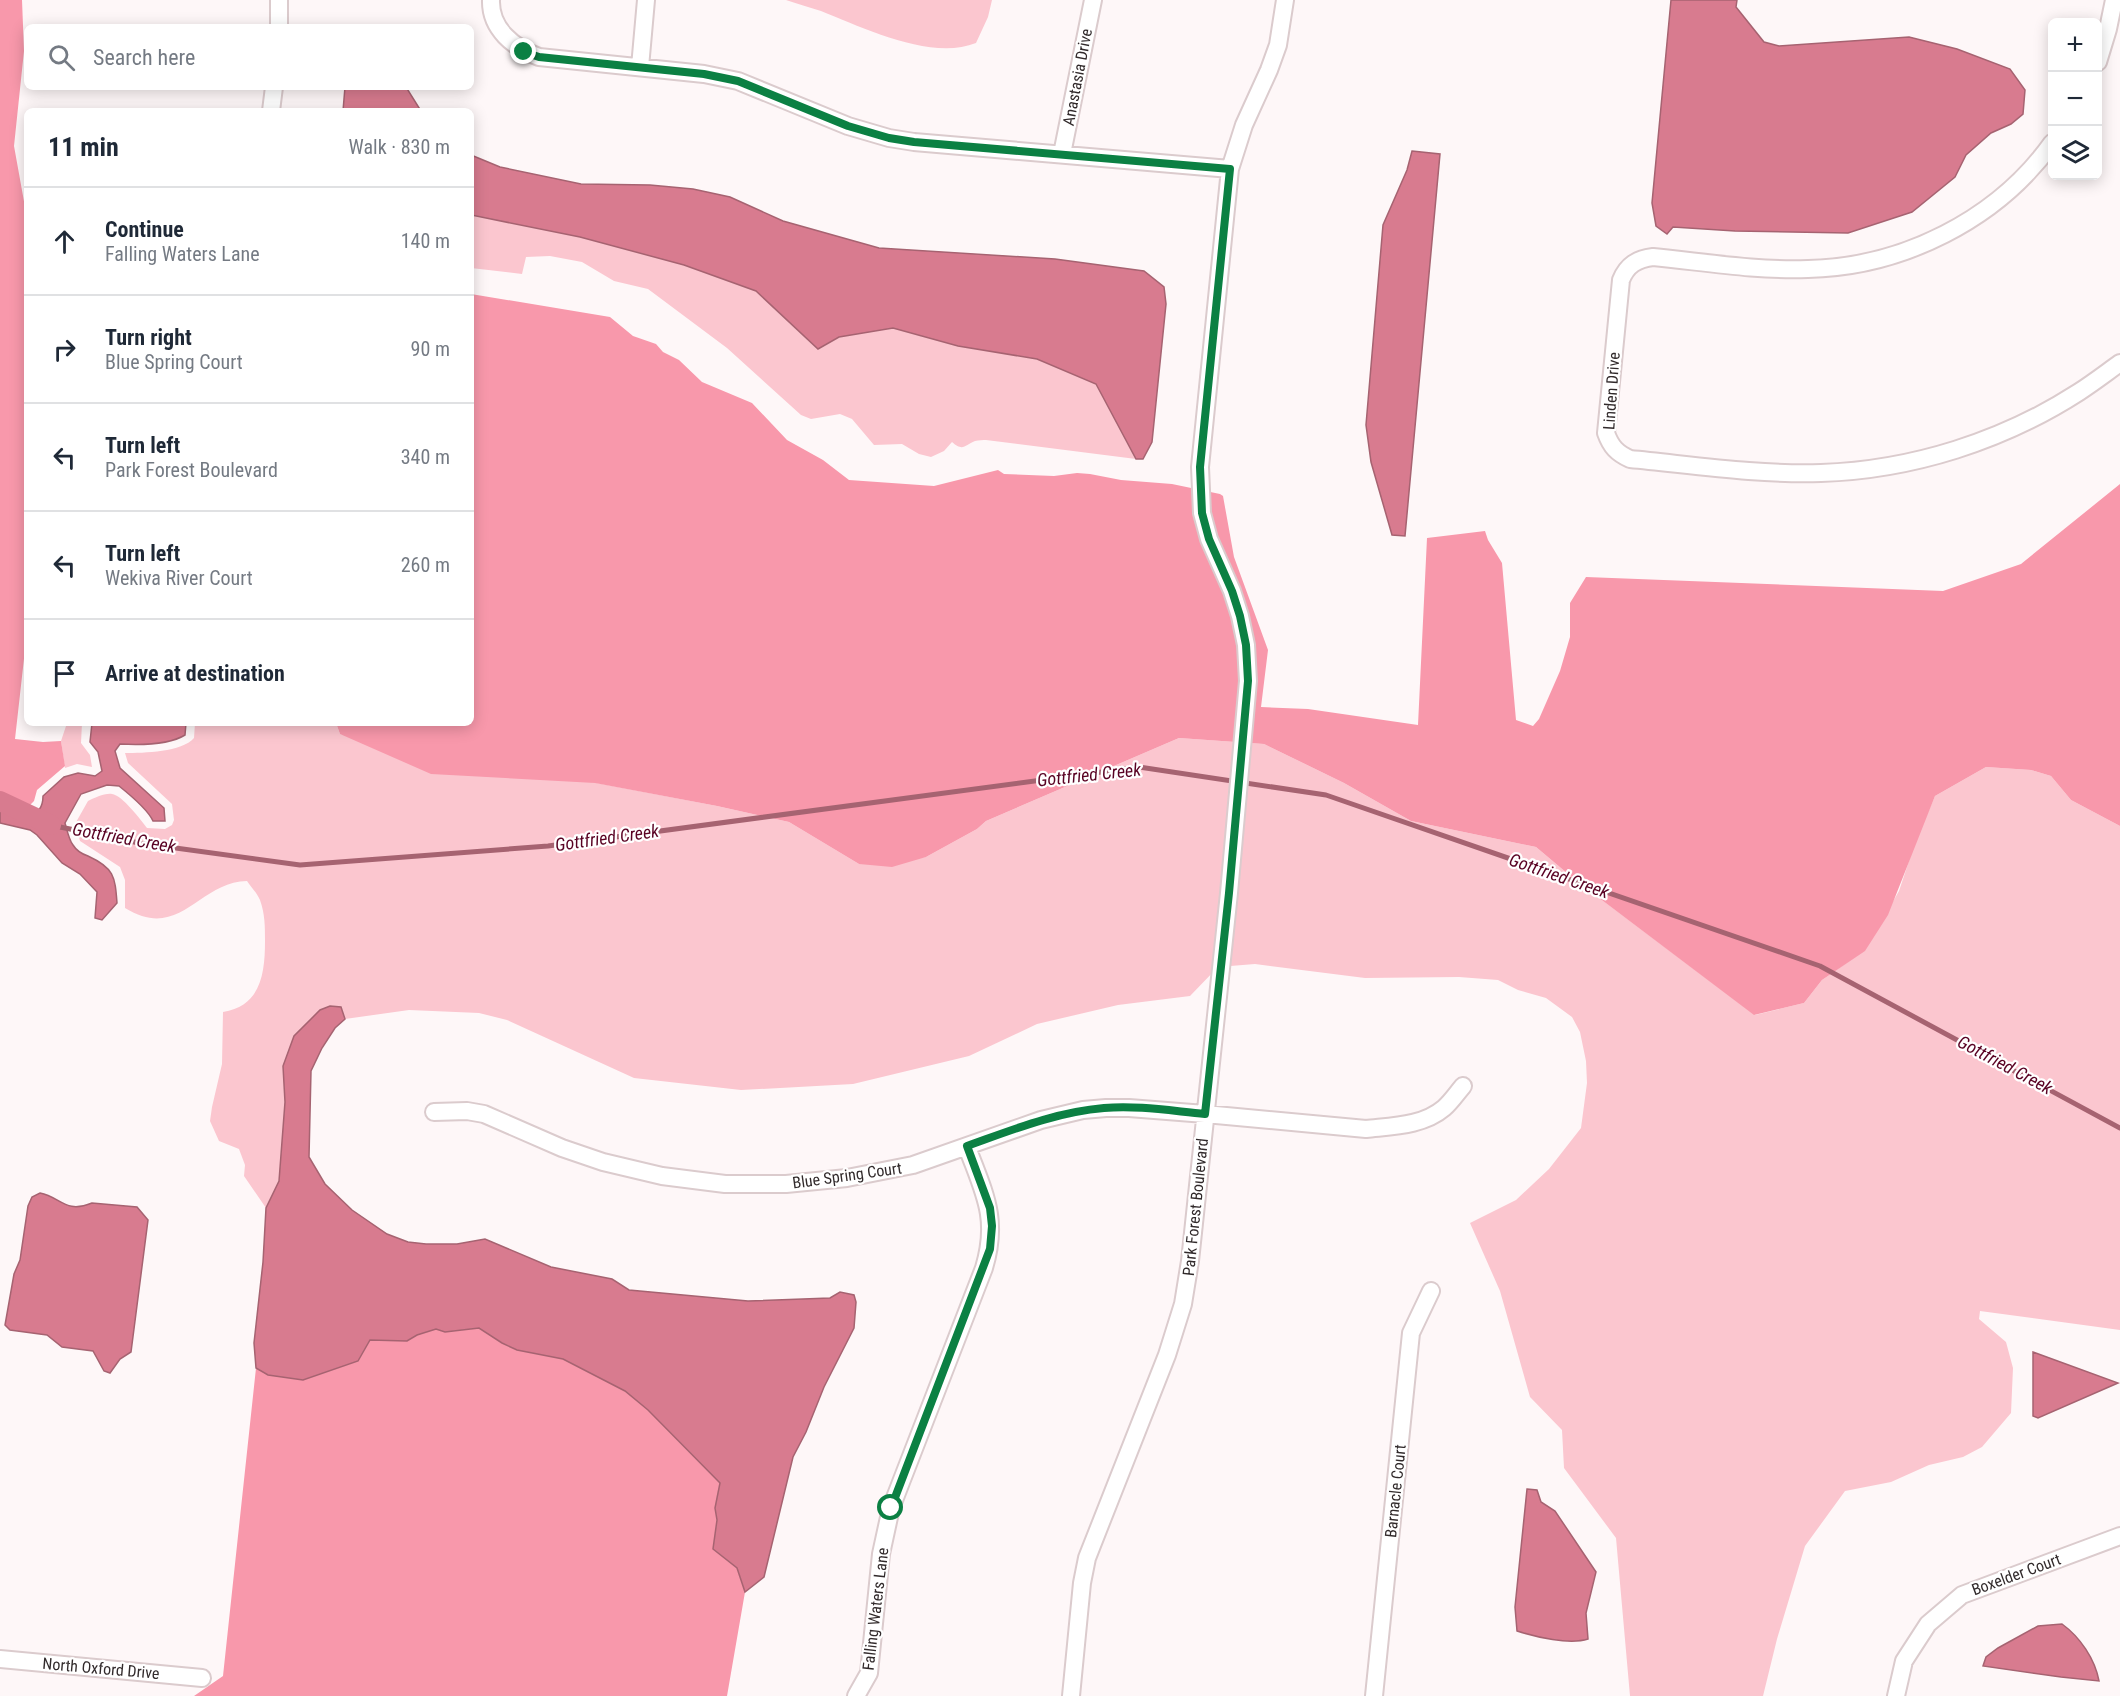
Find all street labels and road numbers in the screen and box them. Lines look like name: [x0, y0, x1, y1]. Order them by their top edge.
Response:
street label: Anastasia Drive: [1059, 27, 1096, 127]
street label: Linden Drive: [1599, 352, 1624, 431]
street label: Park Forest Boulevard: [1179, 1137, 1212, 1277]
street label: Blue Spring Court: [791, 1158, 903, 1193]
street label: Barnacle Court: [1381, 1443, 1410, 1539]
street label: Falling Waters Lane: [859, 1547, 892, 1672]
street label: Boxelder Court: [1969, 1549, 2064, 1599]
street label: North Oxford Drive: [42, 1654, 160, 1683]

